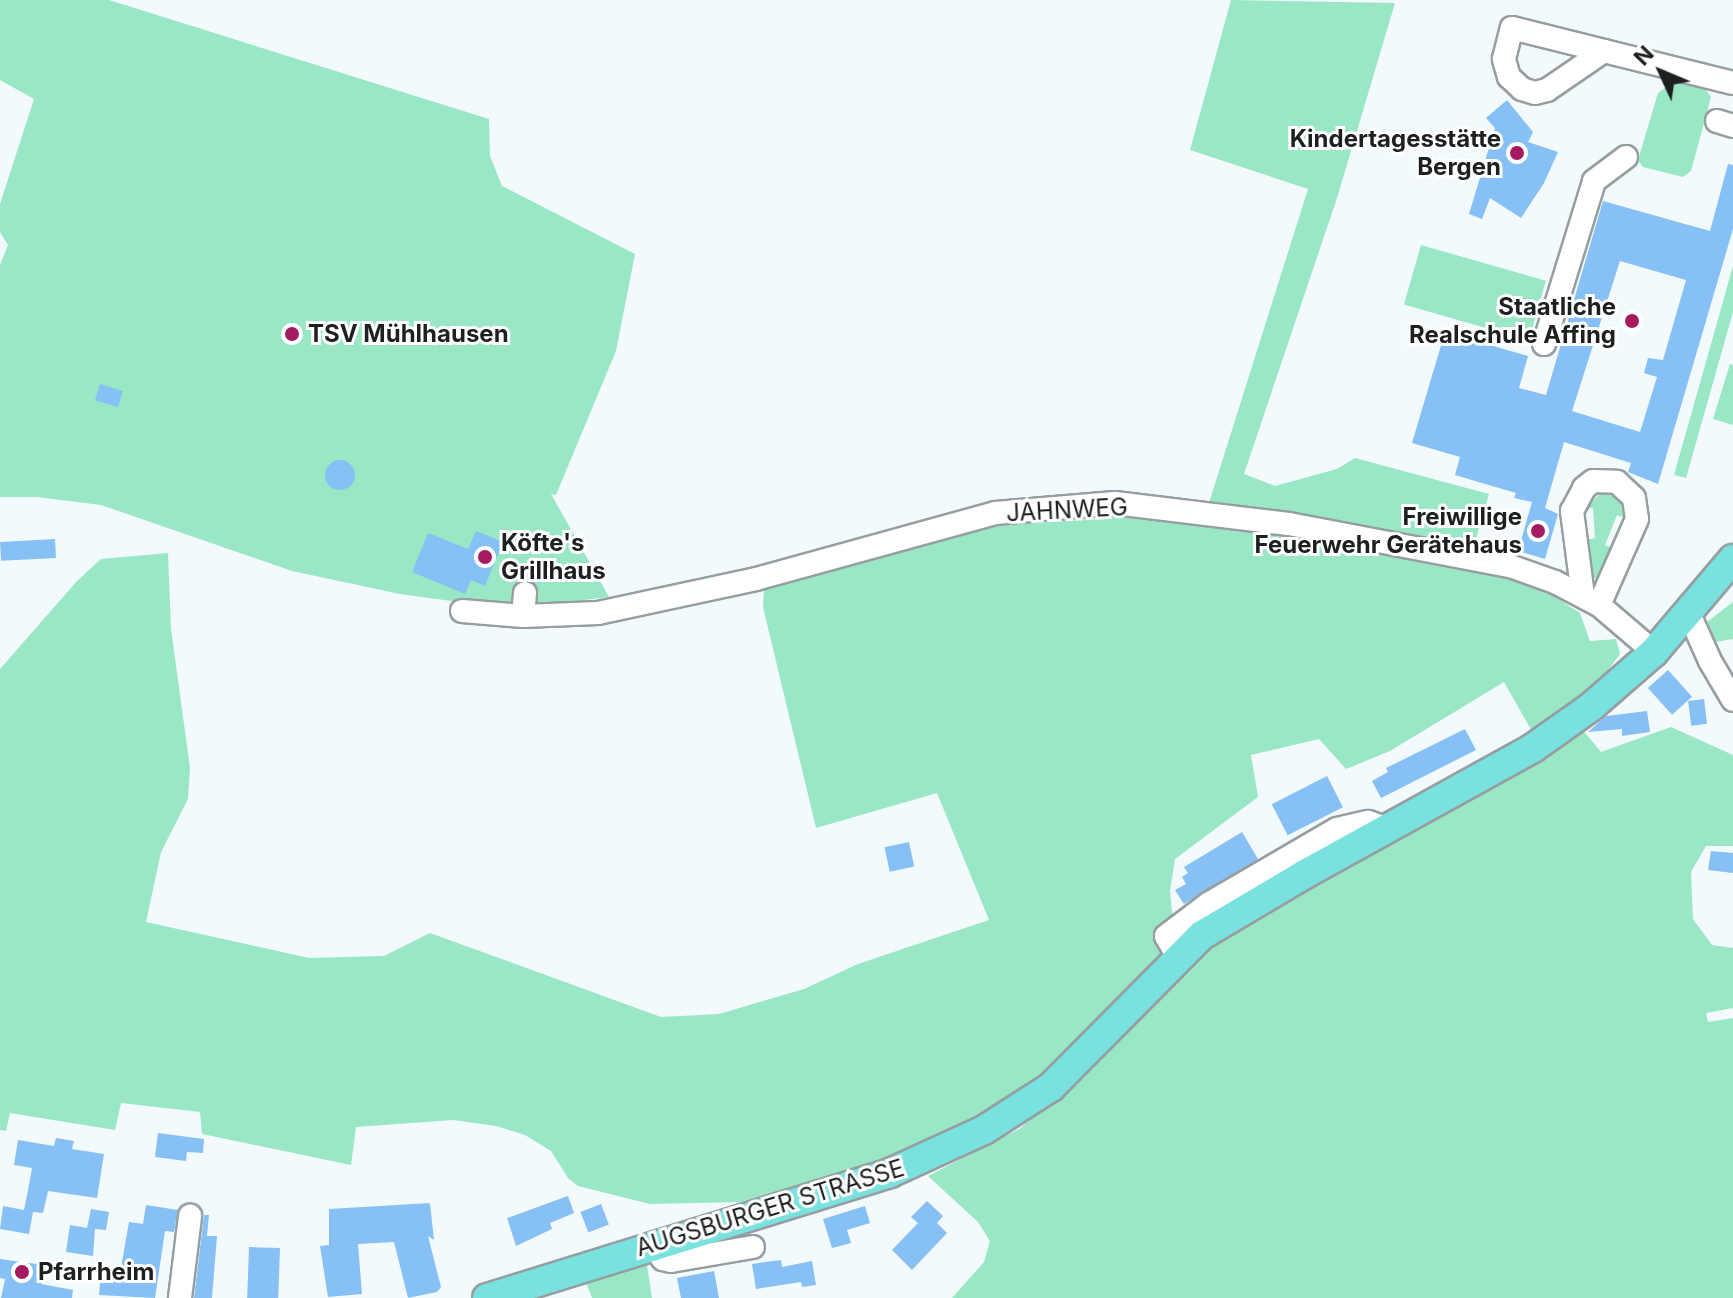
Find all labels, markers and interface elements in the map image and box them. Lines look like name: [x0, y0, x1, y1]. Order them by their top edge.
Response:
north arrow: [1621, 32, 1701, 112]
text: N: [1629, 40, 1659, 70]
place label: Kindertagesstätte Bergen: [1290, 125, 1501, 181]
marker: Kindertagesstätte Bergen: [1508, 144, 1526, 162]
place label: Staatliche Realschule Affing: [1409, 293, 1616, 349]
marker: Staatliche Realschule Affing: [1623, 312, 1641, 330]
place label: TSV Mühlhausen: [308, 320, 509, 348]
marker: TSV Mühlhausen: [283, 325, 301, 343]
street label: JAHNWEG: [1005, 492, 1129, 528]
place label: Freiwillige Feuerwehr Gerätehaus: [1255, 503, 1522, 559]
marker: Freiwillige Feuerwehr Gerätehaus: [1529, 522, 1547, 540]
place label: Köfte's Grillhaus: [501, 529, 606, 585]
marker: Köfte's Grillhaus: [476, 548, 494, 566]
street label: AUGSBURGER STRASSE: [632, 1153, 908, 1263]
place label: Pfarrheim: [38, 1258, 154, 1286]
marker: Pfarrheim: [13, 1263, 31, 1281]

